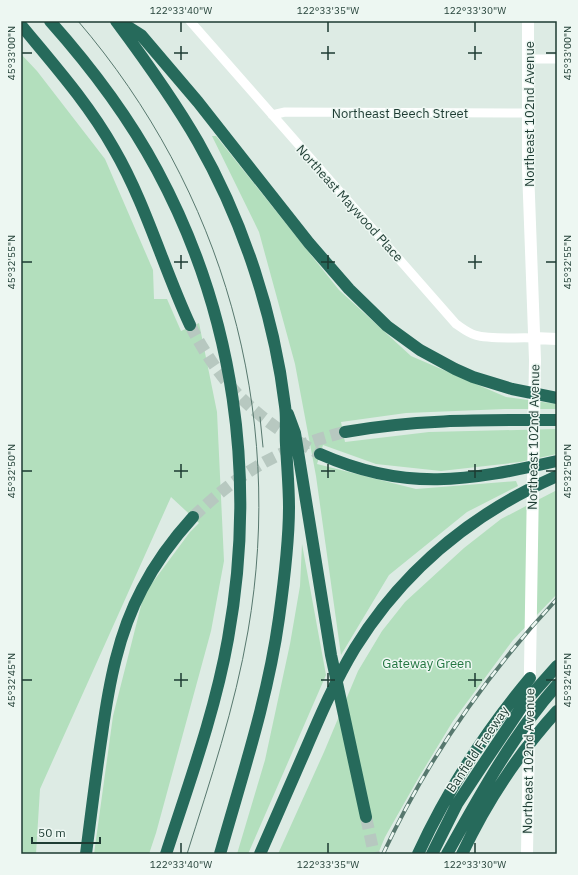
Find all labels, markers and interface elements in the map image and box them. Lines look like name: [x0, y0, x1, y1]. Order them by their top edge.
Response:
text: 122°33'40"W: [150, 4, 212, 17]
text: 122°33'35"W: [297, 4, 359, 17]
text: 122°33'30"W: [444, 4, 506, 17]
text: 45°33'00"N: [5, 26, 18, 80]
text: 45°33'00"N: [561, 26, 574, 80]
street label: Northeast 102nd Avenue: [521, 41, 538, 187]
street label: Northeast Beech Street: [332, 105, 468, 122]
street label: Northeast Maywood Place: [292, 141, 407, 266]
text: 45°32'55"N: [5, 235, 18, 289]
text: 45°32'55"N: [561, 235, 574, 289]
street label: Northeast 102nd Avenue: [524, 364, 543, 510]
text: 45°32'50"N: [5, 444, 18, 498]
text: 45°32'50"N: [561, 444, 574, 498]
text: 45°32'45"N: [5, 653, 18, 707]
text: 45°32'45"N: [561, 653, 574, 707]
park label: Gateway Green: [382, 655, 472, 672]
street label: Northeast 102nd Avenue: [519, 688, 538, 834]
street label: Banfield Freeway: [442, 702, 513, 796]
scale bar: [32, 819, 100, 845]
text: 50 m: [38, 825, 66, 840]
text: 122°33'40"W: [150, 858, 212, 871]
text: 122°33'35"W: [297, 858, 359, 871]
text: 122°33'30"W: [444, 858, 506, 871]

